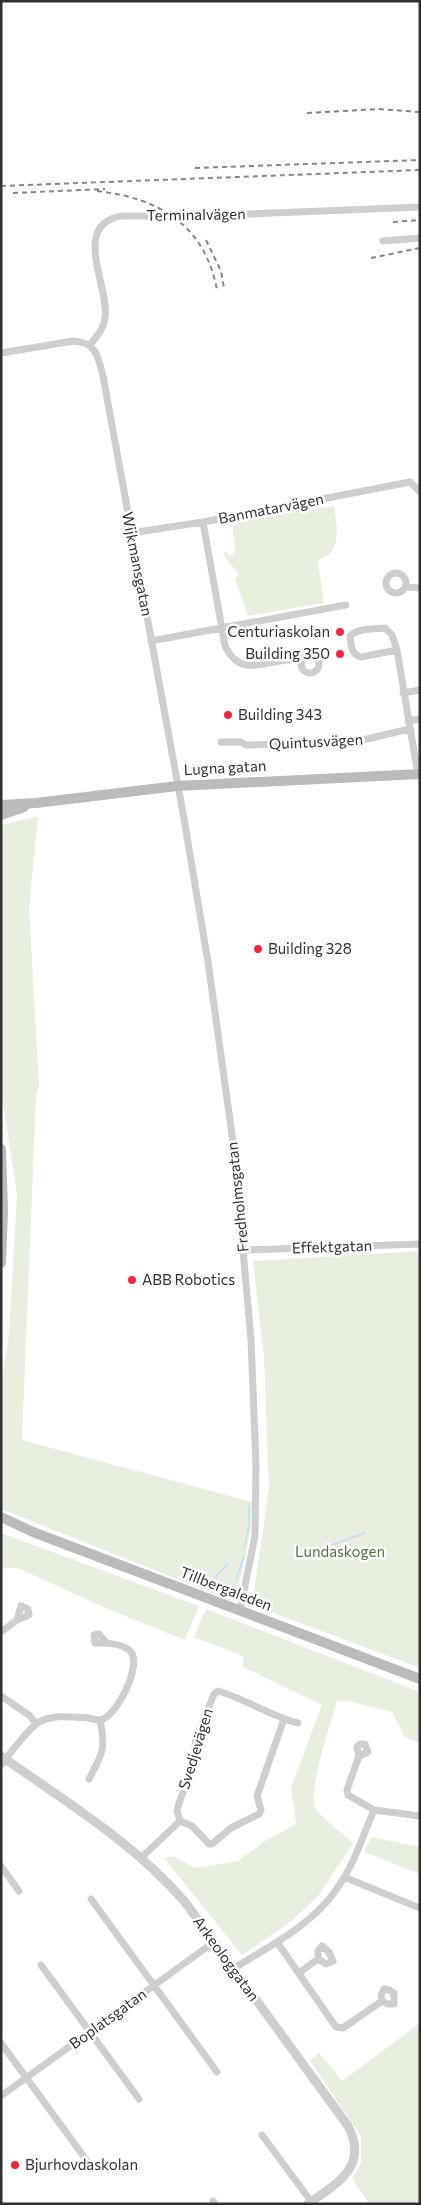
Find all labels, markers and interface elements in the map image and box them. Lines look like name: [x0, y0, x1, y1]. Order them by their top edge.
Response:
street label: Terminalvägen: [146, 204, 246, 224]
street label: Banmatarvägen: [217, 489, 325, 527]
street label: Wijkmansgatan: [119, 510, 157, 618]
place label: Centuriaskolan: [227, 622, 330, 640]
marker: Centuriaskolan: [334, 626, 346, 638]
place label: Building 350: [245, 644, 330, 662]
marker: Building 350: [334, 648, 346, 660]
place label: Building 343: [238, 705, 322, 723]
marker: Building 343: [222, 709, 234, 721]
street label: Quintusvägen: [268, 730, 363, 752]
street label: Lugna gatan: [183, 756, 267, 778]
place label: Building 328: [268, 939, 352, 957]
marker: Building 328: [252, 943, 264, 955]
street label: Fredholmsgatan: [222, 1141, 252, 1253]
street label: Effektgatan: [291, 1236, 373, 1256]
place label: ABB Robotics: [142, 1270, 235, 1288]
marker: ABB Robotics: [126, 1274, 138, 1286]
park label: Lundaskogen: [295, 1542, 385, 1560]
street label: Tillbergaleden: [178, 1562, 275, 1614]
street label: Svedjevägen: [174, 1706, 216, 1791]
street label: Arkeologgatan: [190, 1913, 264, 2004]
street label: Boplatsgatan: [65, 1984, 149, 2052]
place label: Bjurhovdaskolan: [25, 2155, 138, 2173]
marker: Bjurhovdaskolan: [9, 2159, 21, 2171]

